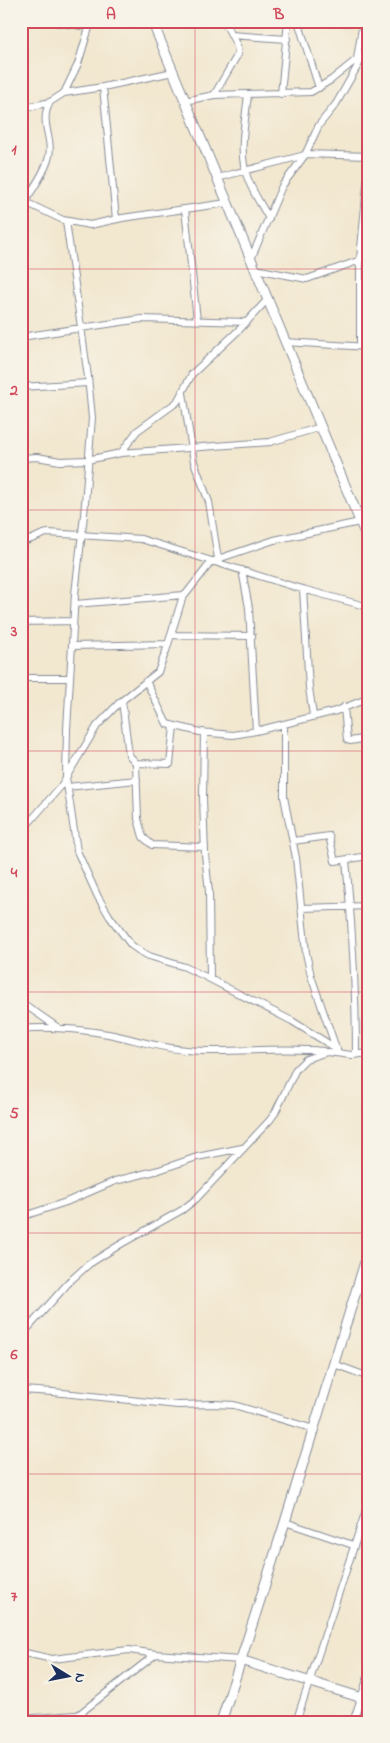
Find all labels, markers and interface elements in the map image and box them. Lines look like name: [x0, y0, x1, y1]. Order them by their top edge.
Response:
text: A: [106, 3, 116, 27]
text: B: [273, 3, 285, 27]
text: 1: [11, 138, 17, 162]
text: 2: [9, 379, 18, 403]
text: 3: [10, 620, 18, 644]
text: 4: [10, 861, 18, 885]
text: 5: [9, 1102, 19, 1126]
text: 6: [9, 1343, 18, 1367]
text: 7: [11, 1585, 18, 1609]
north arrow: [42, 1650, 92, 1700]
text: N: [68, 1672, 90, 1684]

